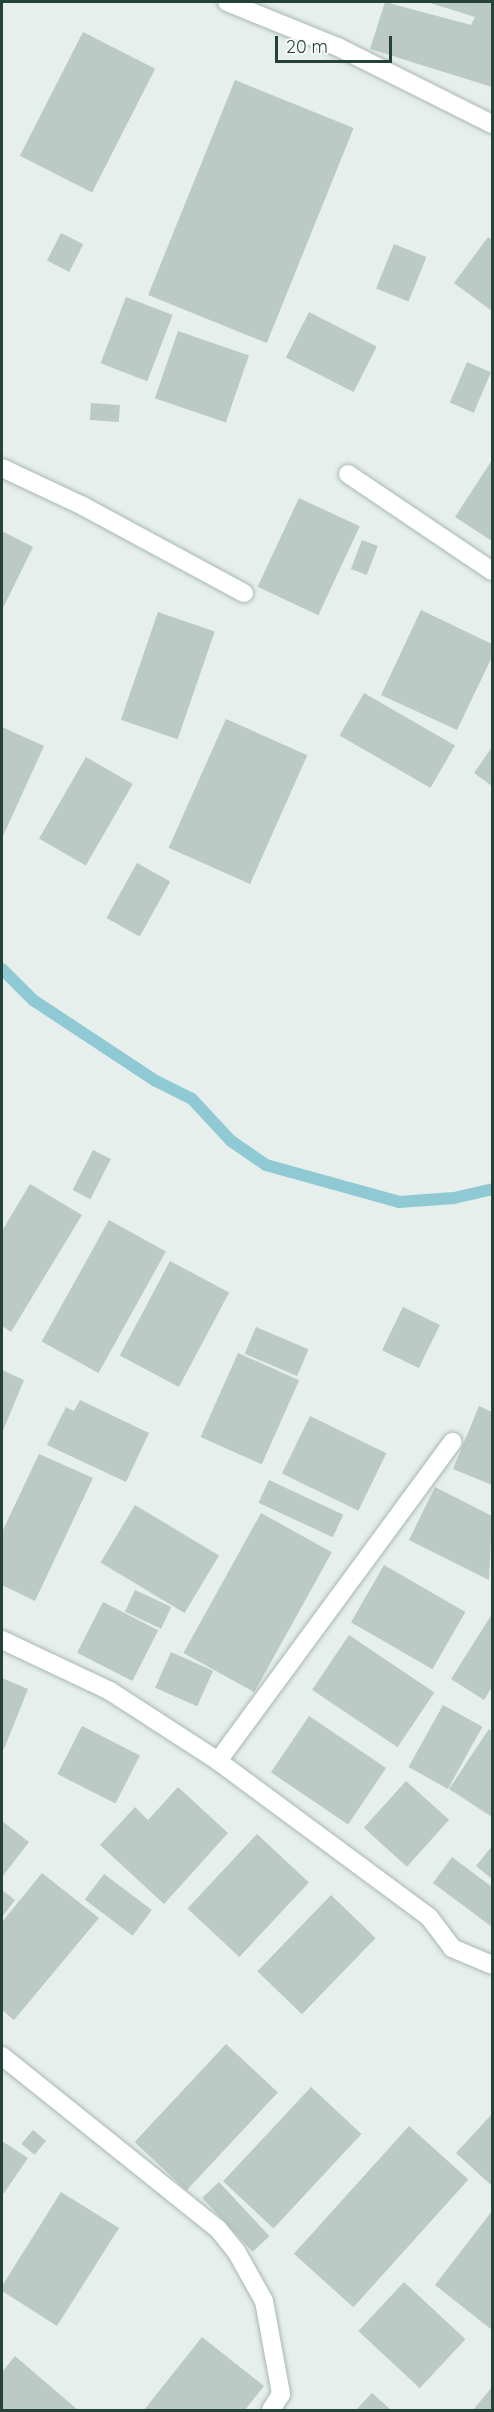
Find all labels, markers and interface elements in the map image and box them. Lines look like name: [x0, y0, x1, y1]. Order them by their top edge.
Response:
scale bar: [278, 24, 395, 62]
text: 20 m: [286, 35, 328, 58]

